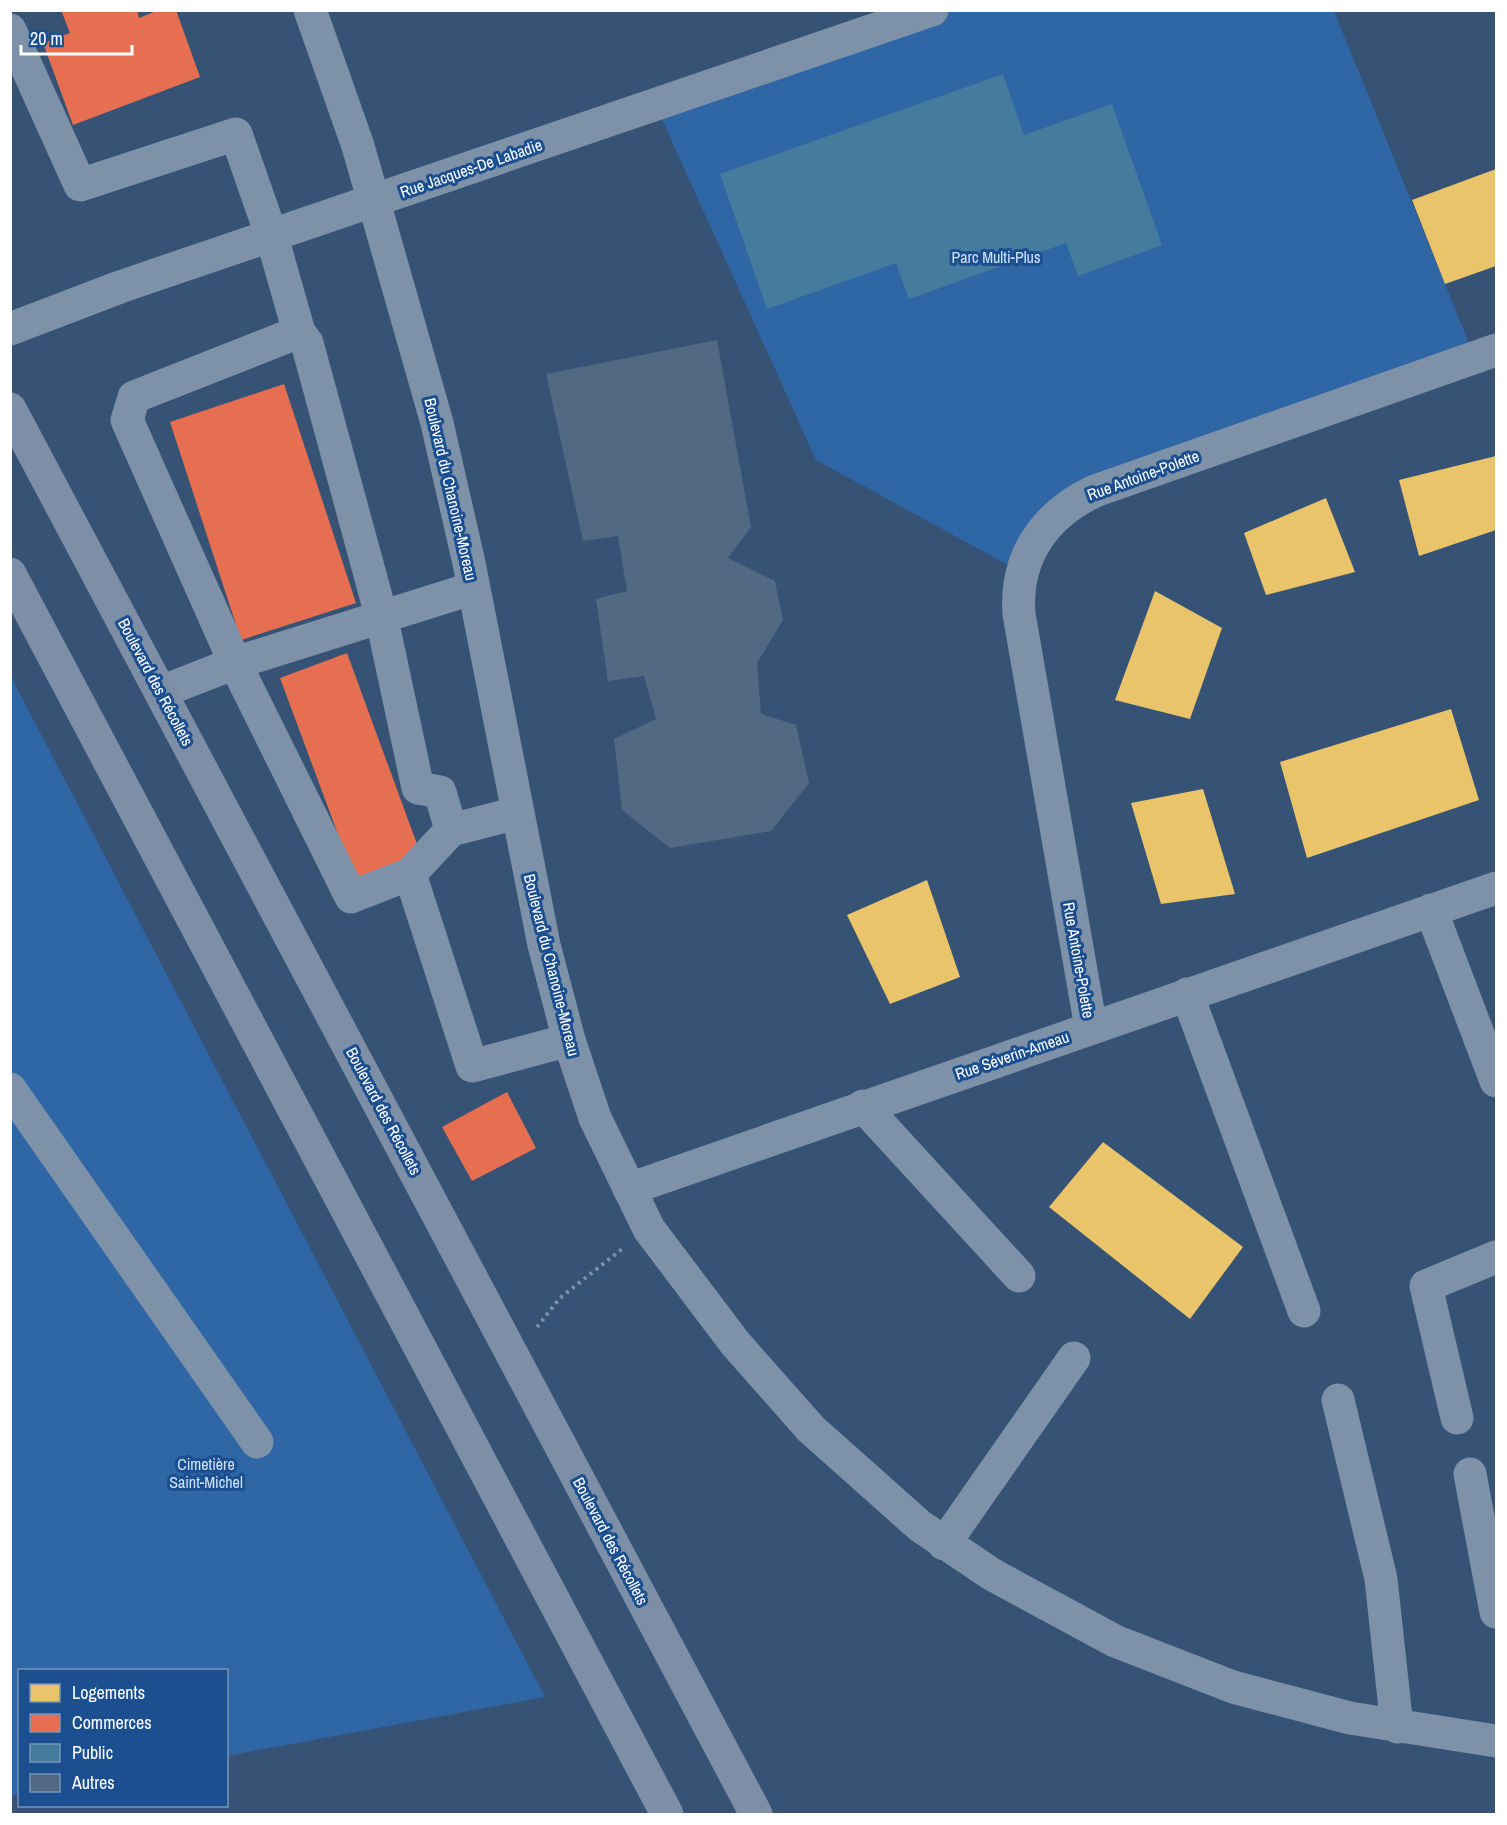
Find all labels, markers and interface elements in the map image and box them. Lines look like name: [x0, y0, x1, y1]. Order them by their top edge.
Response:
scale bar: [21, 18, 132, 56]
text: 20 m: [30, 26, 63, 51]
street label: Rue Jacques-De Labadie: [397, 133, 545, 203]
park label: Parc Multi-Plus: [952, 246, 1040, 268]
street label: Boulevard du Chanoine-Moreau: [419, 396, 483, 582]
street label: Rue Antoine-Polette: [1084, 445, 1202, 505]
street label: Boulevard des Récollets: [113, 614, 199, 750]
street label: Boulevard du Chanoine-Moreau: [519, 872, 585, 1058]
street label: Rue Antoine-Polette: [1058, 900, 1100, 1020]
street label: Rue Séverin-Ameau: [952, 1025, 1072, 1085]
street label: Boulevard des Récollets: [341, 1043, 427, 1179]
park label: Cimetière Saint-Michel: [169, 1453, 243, 1493]
street label: Boulevard des Récollets: [568, 1473, 654, 1609]
legend: [18, 1669, 228, 1807]
text: Logements: [72, 1680, 145, 1705]
text: Commerces: [72, 1710, 152, 1735]
text: Public: [72, 1740, 113, 1765]
text: Autres: [71, 1770, 115, 1795]

